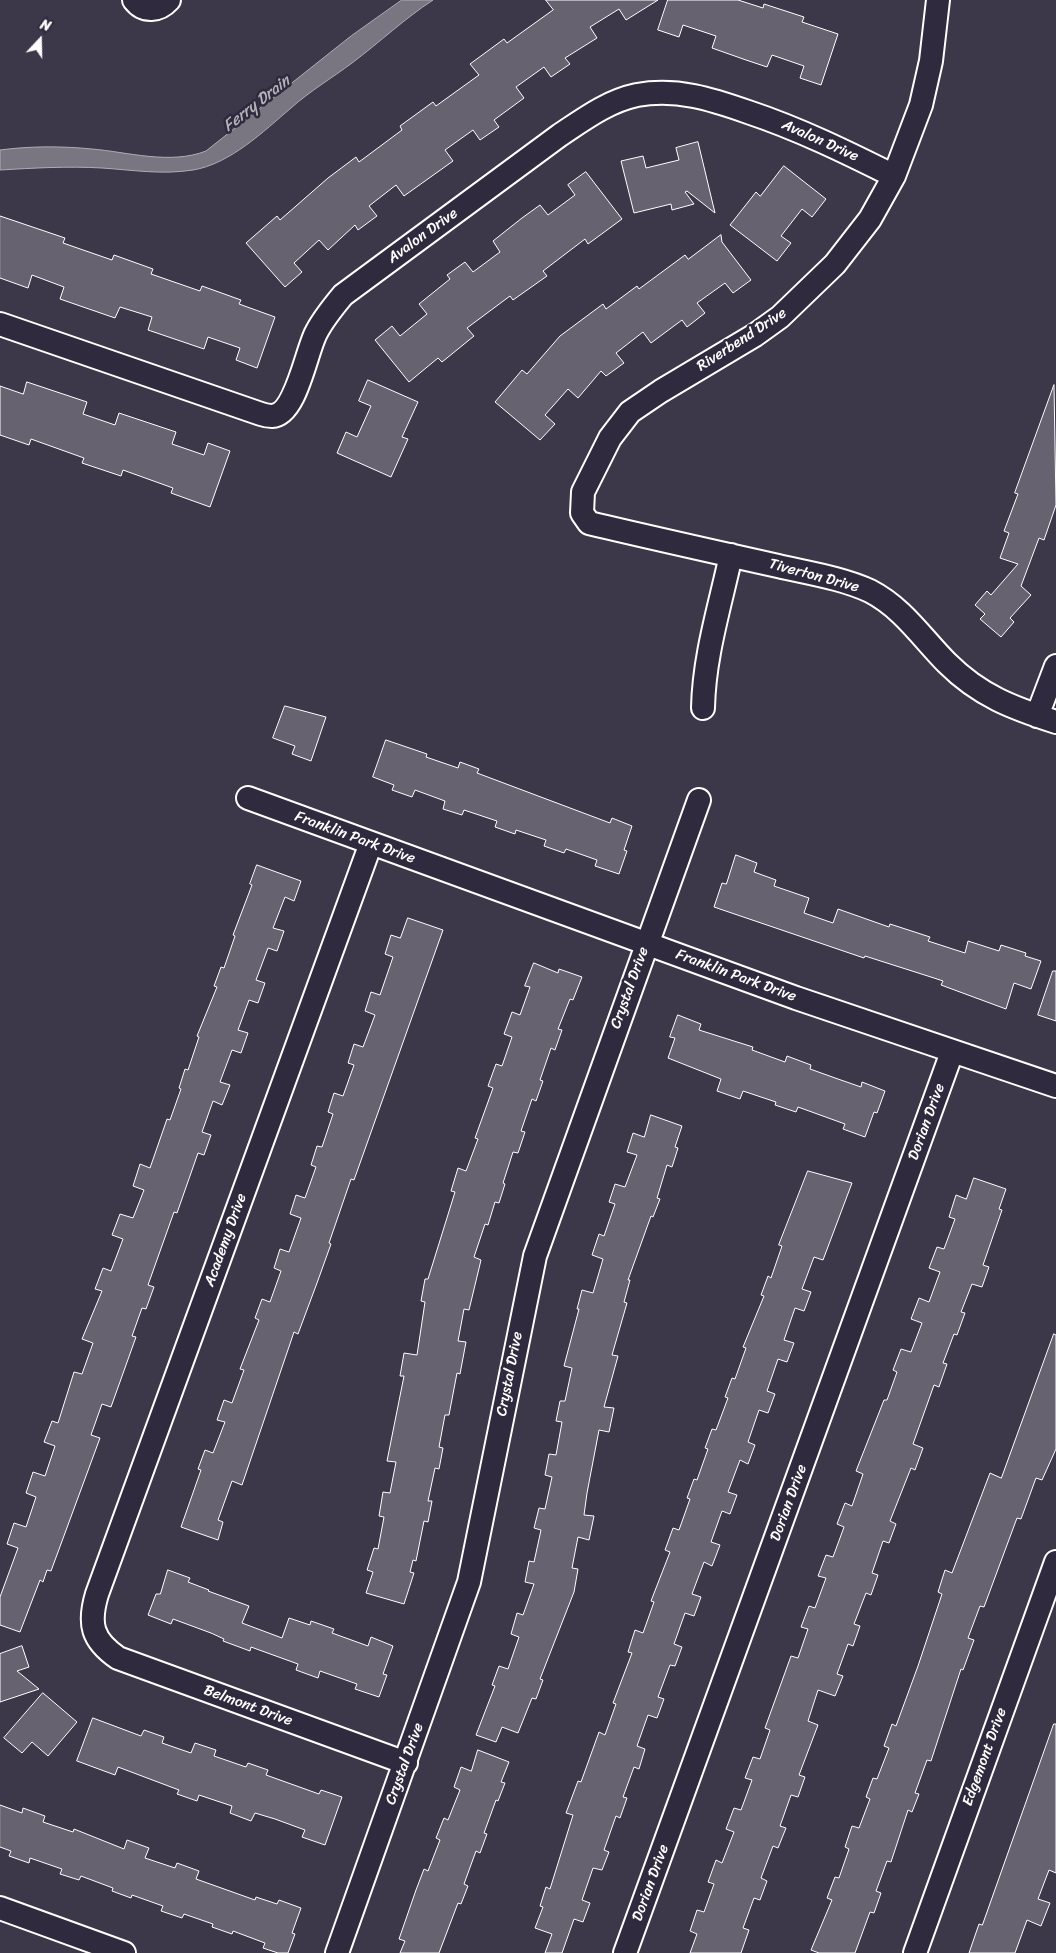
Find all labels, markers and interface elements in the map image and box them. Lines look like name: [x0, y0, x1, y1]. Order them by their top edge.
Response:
text: N: [37, 12, 55, 39]
north arrow: [15, 15, 65, 65]
water label: Ferry Drain: [220, 72, 294, 136]
street label: Avalon Drive: [779, 116, 861, 166]
street label: Avalon Drive: [384, 205, 462, 267]
street label: Riverbend Drive: [694, 304, 790, 376]
street label: Tiverton Drive: [767, 555, 861, 597]
street label: Franklin Park Drive: [292, 808, 418, 868]
street label: Crystal Drive: [607, 945, 653, 1031]
street label: Franklin Park Drive: [673, 946, 799, 1006]
street label: Dorian Drive: [905, 1081, 949, 1163]
street label: Academy Drive: [201, 1191, 251, 1289]
street label: Crystal Drive: [493, 1330, 527, 1418]
street label: Dorian Drive: [767, 1462, 811, 1544]
street label: Belmont Drive: [201, 1682, 295, 1730]
street label: Edgemont Drive: [959, 1705, 1011, 1809]
street label: Crystal Drive: [382, 1721, 428, 1807]
street label: Dorian Drive: [629, 1842, 673, 1924]

